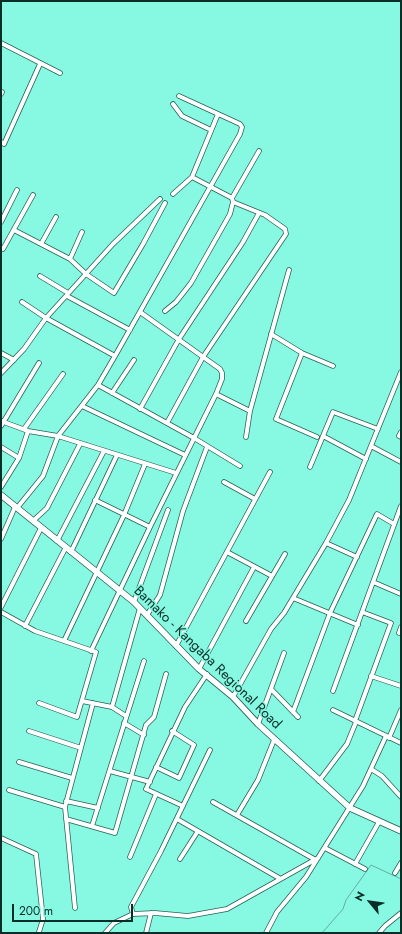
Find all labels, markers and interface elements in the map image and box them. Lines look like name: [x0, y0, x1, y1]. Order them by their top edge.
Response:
street label: Bamako - Kangaba Regional Road: [130, 583, 284, 733]
north arrow: [350, 882, 390, 922]
text: N: [350, 888, 369, 904]
scale bar: [14, 896, 135, 922]
text: 200 m: [19, 902, 53, 920]

